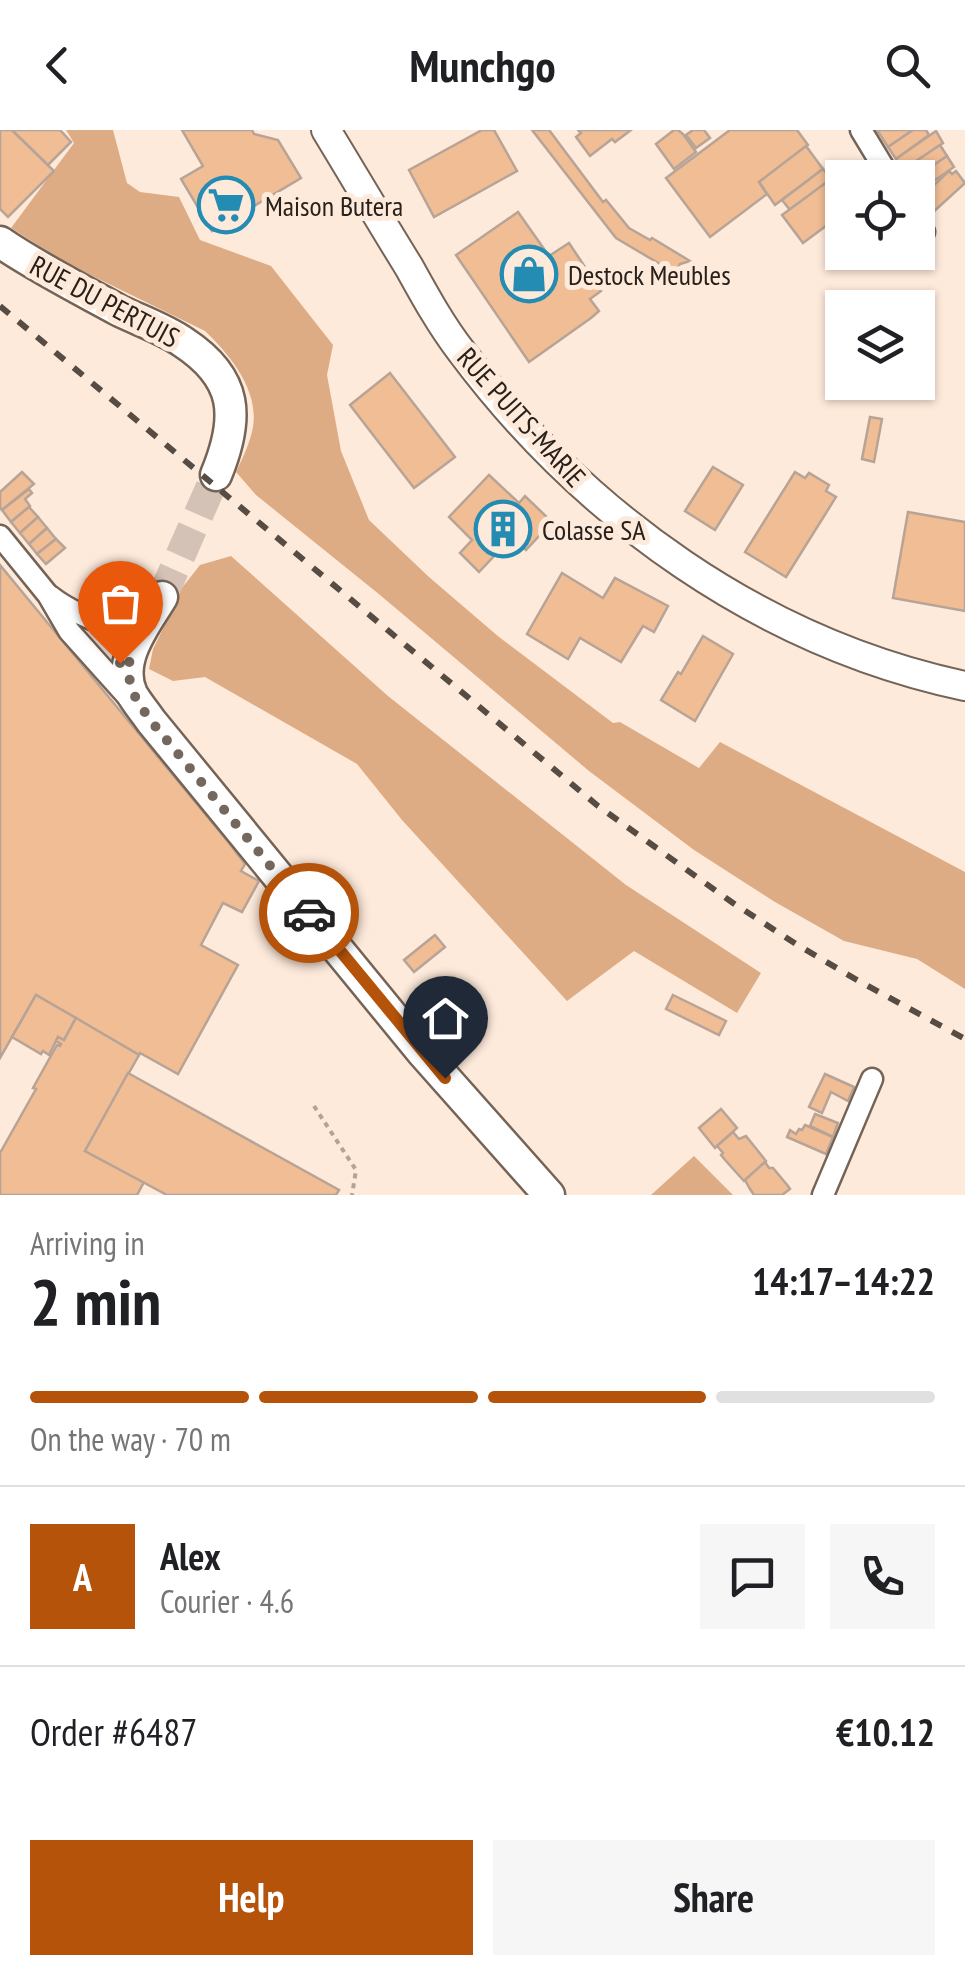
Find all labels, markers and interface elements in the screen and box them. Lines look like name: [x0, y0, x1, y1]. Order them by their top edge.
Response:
text: Munchgo: [409, 36, 556, 94]
icon: back: [30, 38, 85, 93]
icon: search: [880, 38, 935, 93]
map controls: [825, 160, 935, 400]
button: locate: [825, 160, 935, 270]
supermarket icon: Maison Butera: [196, 175, 256, 235]
place label: Maison Butera: [265, 187, 403, 224]
shop icon: Destock Meubles: [499, 244, 559, 304]
street label: RUE DU PERTUIS: [24, 246, 186, 356]
place label: Destock Meubles: [568, 256, 731, 293]
button: layers: [825, 290, 935, 400]
street label: RUE PUITS-MARIE: [450, 339, 594, 495]
building icon: Colasse SA: [473, 499, 533, 559]
place label: Colasse SA: [542, 511, 646, 548]
pin: [78, 561, 163, 664]
icon: bag: [93, 576, 148, 631]
courier: [259, 863, 359, 963]
icon: car: [282, 886, 337, 941]
pin: [403, 976, 488, 1079]
icon: home: [418, 991, 473, 1046]
text: Arriving in: [30, 1222, 145, 1264]
text: 14:17–14:22: [752, 1256, 935, 1305]
text: 2 min: [30, 1259, 161, 1343]
text: On the way · 70 m: [30, 1418, 231, 1460]
button: chat: [700, 1524, 805, 1629]
button: phone: [830, 1524, 935, 1629]
text: Alex: [160, 1531, 221, 1580]
text: A: [73, 1552, 92, 1601]
text: Courier · 4.6: [160, 1580, 294, 1622]
text: Order #6487: [30, 1707, 197, 1756]
text: €10.12: [836, 1707, 935, 1756]
button: Help: [30, 1840, 473, 1955]
button: Share: [493, 1840, 935, 1955]

